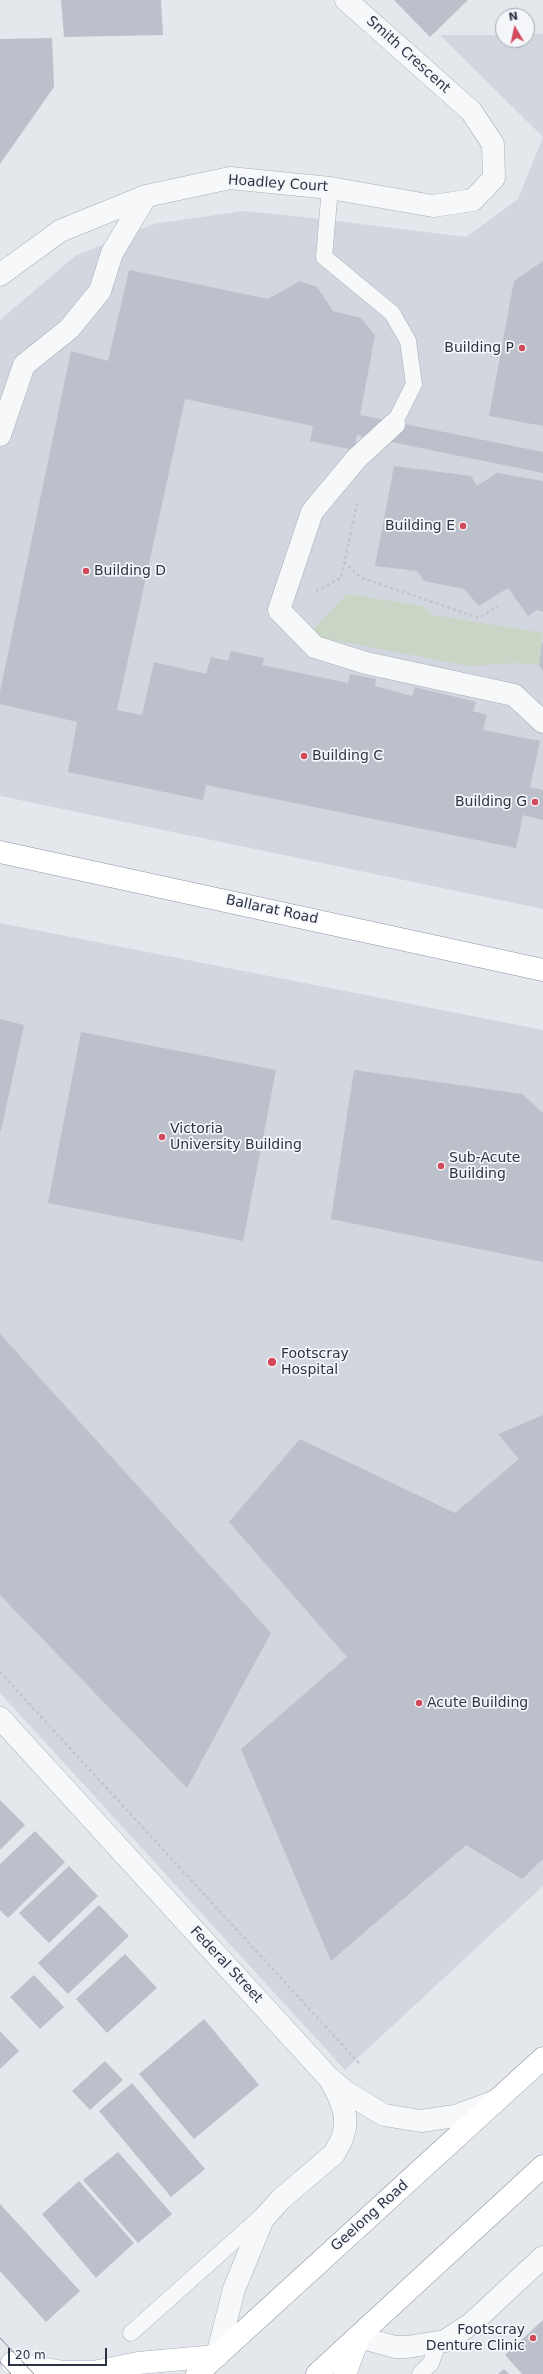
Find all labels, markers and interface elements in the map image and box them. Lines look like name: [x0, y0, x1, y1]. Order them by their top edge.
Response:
north arrow: [495, 8, 535, 48]
text: N: [508, 10, 519, 24]
street label: Smith Crescent: [363, 13, 453, 97]
street label: Hoadley Court: [227, 172, 329, 196]
place label: Building P: [444, 340, 514, 356]
marker: Building P: [517, 343, 527, 353]
place label: Building E: [385, 518, 455, 534]
marker: Building E: [458, 521, 468, 531]
place label: Building D: [94, 563, 166, 579]
marker: Building D: [81, 566, 91, 576]
place label: Building C: [312, 748, 383, 764]
marker: Building C: [299, 751, 309, 761]
place label: Building G: [455, 794, 527, 810]
marker: Building G: [530, 797, 540, 807]
street label: Ballarat Road: [224, 892, 320, 928]
place label: Victoria University Building: [170, 1121, 302, 1154]
marker: Victoria University Building: [157, 1132, 167, 1142]
place label: Sub-Acute Building: [449, 1150, 520, 1182]
marker: Sub-Acute Building: [436, 1161, 446, 1171]
place label: Footscray Hospital: [281, 1346, 349, 1378]
marker: Footscray Hospital: [266, 1356, 278, 1368]
place label: Acute Building: [427, 1695, 528, 1711]
marker: Acute Building: [414, 1698, 424, 1708]
street label: Federal Street: [186, 1923, 266, 2007]
street label: Geelong Road: [328, 2177, 412, 2255]
place label: Footscray Denture Clinic: [426, 2322, 525, 2354]
marker: Footscray Denture Clinic: [528, 2333, 538, 2343]
scale bar: [10, 2340, 109, 2366]
text: 20 m: [15, 2348, 46, 2362]

